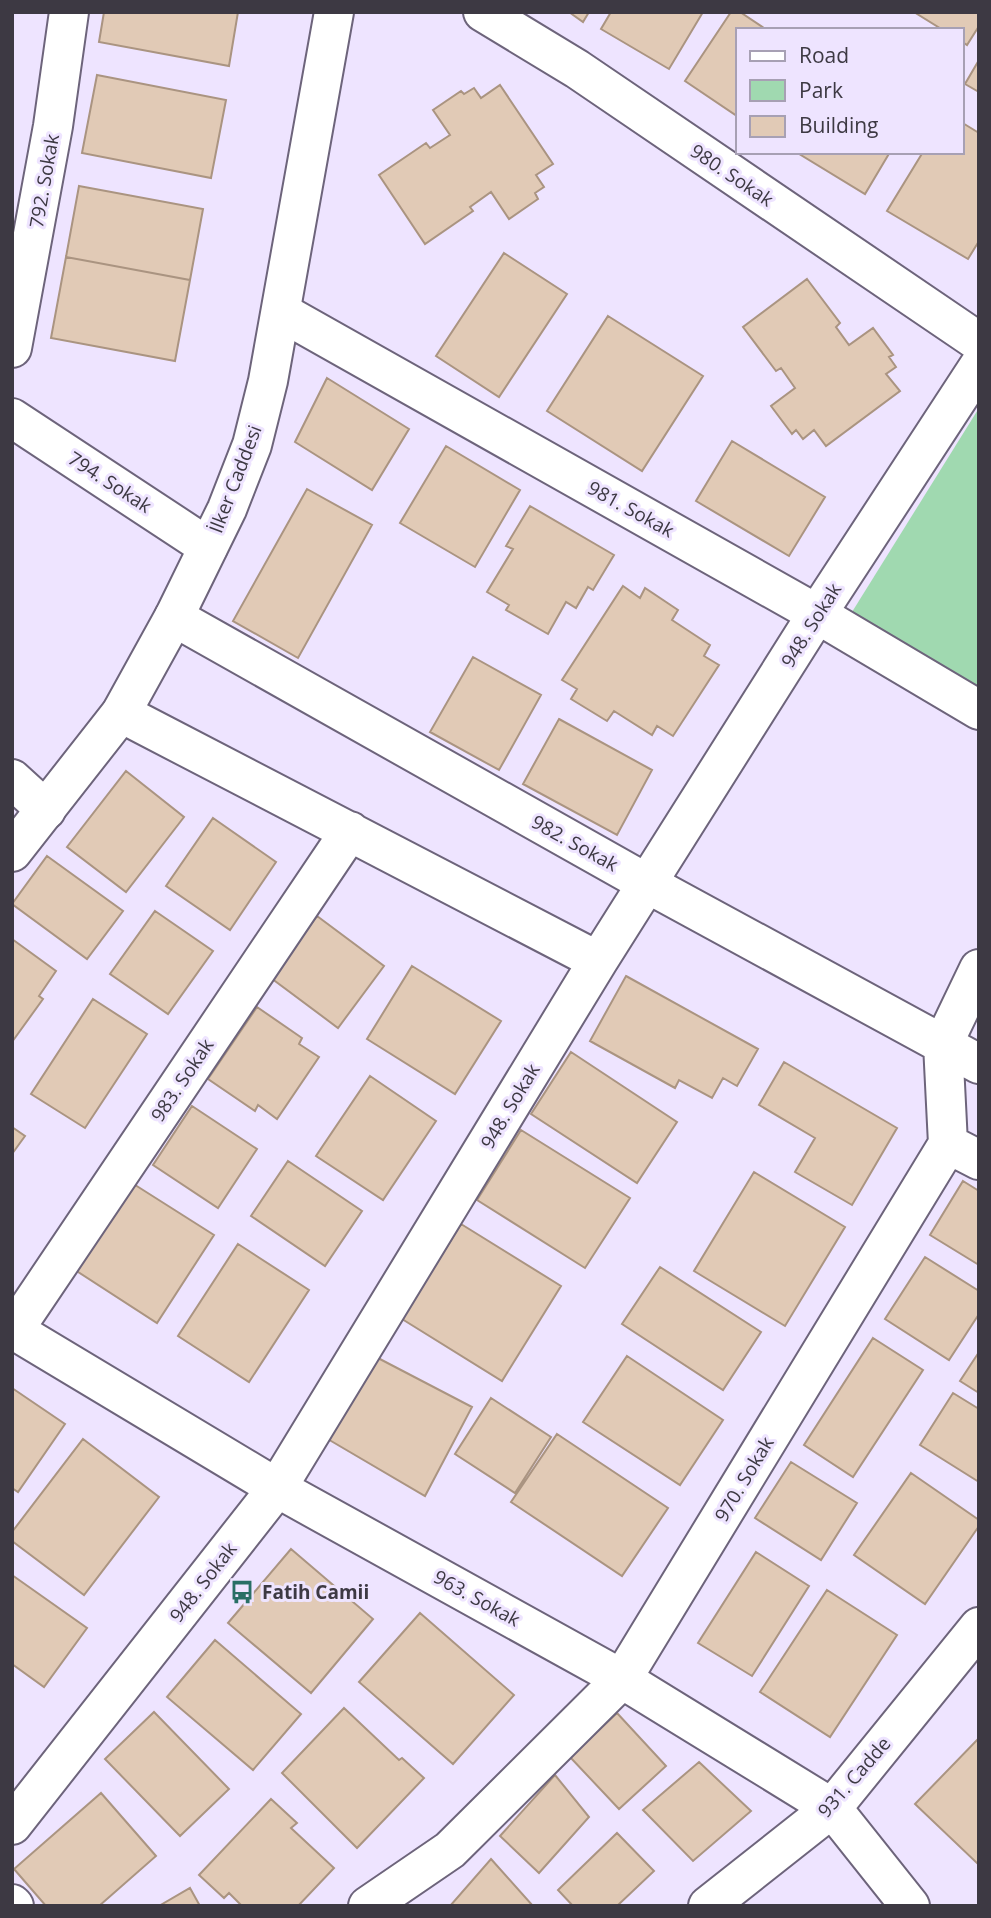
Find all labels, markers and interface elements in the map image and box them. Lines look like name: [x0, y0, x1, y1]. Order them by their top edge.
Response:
legend: [736, 28, 963, 154]
text: Road: [799, 41, 849, 69]
text: Park: [799, 76, 843, 104]
text: Building: [799, 111, 878, 139]
street label: 792. Sokak: [23, 132, 65, 230]
street label: 980. Sokak: [685, 138, 779, 212]
street label: İlker Caddesi: [202, 421, 268, 537]
street label: 794. Sokak: [63, 445, 157, 519]
street label: 981. Sokak: [583, 475, 679, 543]
street label: 948. Sokak: [775, 578, 847, 672]
street label: 982. Sokak: [527, 809, 623, 877]
street label: 983. Sokak: [145, 1033, 219, 1127]
street label: 948. Sokak: [474, 1059, 546, 1153]
street label: 970. Sokak: [708, 1432, 780, 1526]
street label: 948. Sokak: [164, 1537, 242, 1627]
street label: 963. Sokak: [429, 1564, 525, 1632]
bus stop icon: Fatih Camii: [228, 1578, 256, 1606]
place label: Fatih Camii: [262, 1579, 369, 1605]
street label: 931. Cadde: [812, 1731, 896, 1823]

